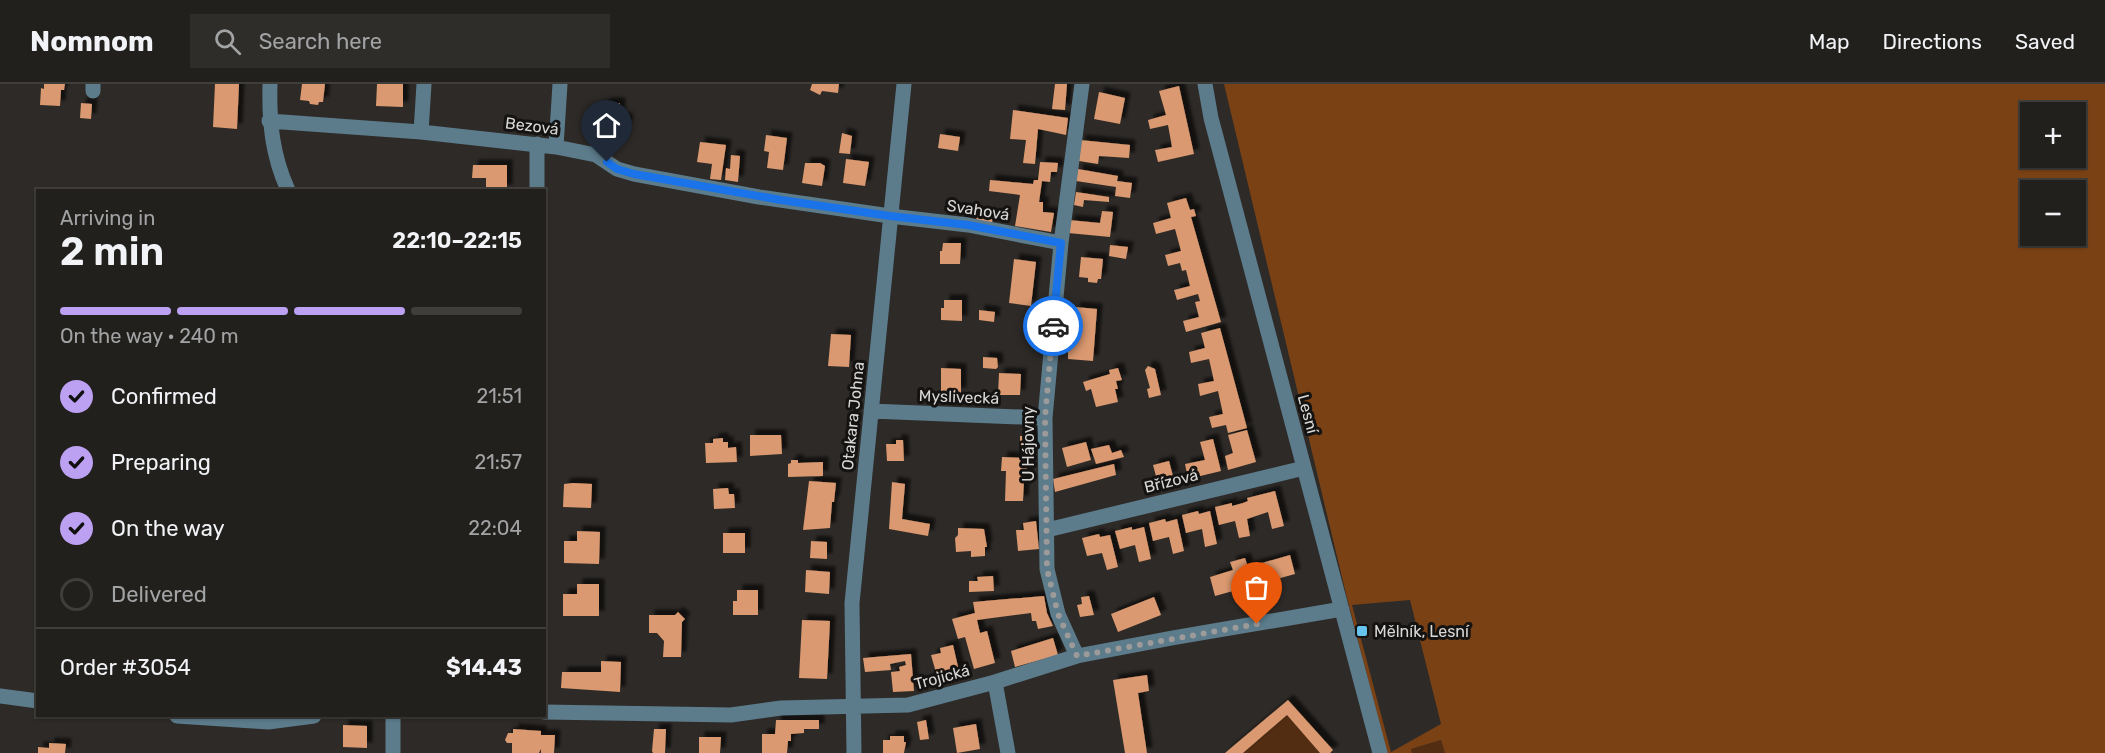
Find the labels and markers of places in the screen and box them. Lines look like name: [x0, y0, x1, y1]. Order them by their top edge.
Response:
pin: [581, 100, 632, 162]
pin: [1231, 562, 1282, 624]
place label: Mělník, Lesní: [1374, 622, 1470, 641]
marker: Mělník, Lesní: [1355, 624, 1369, 638]

